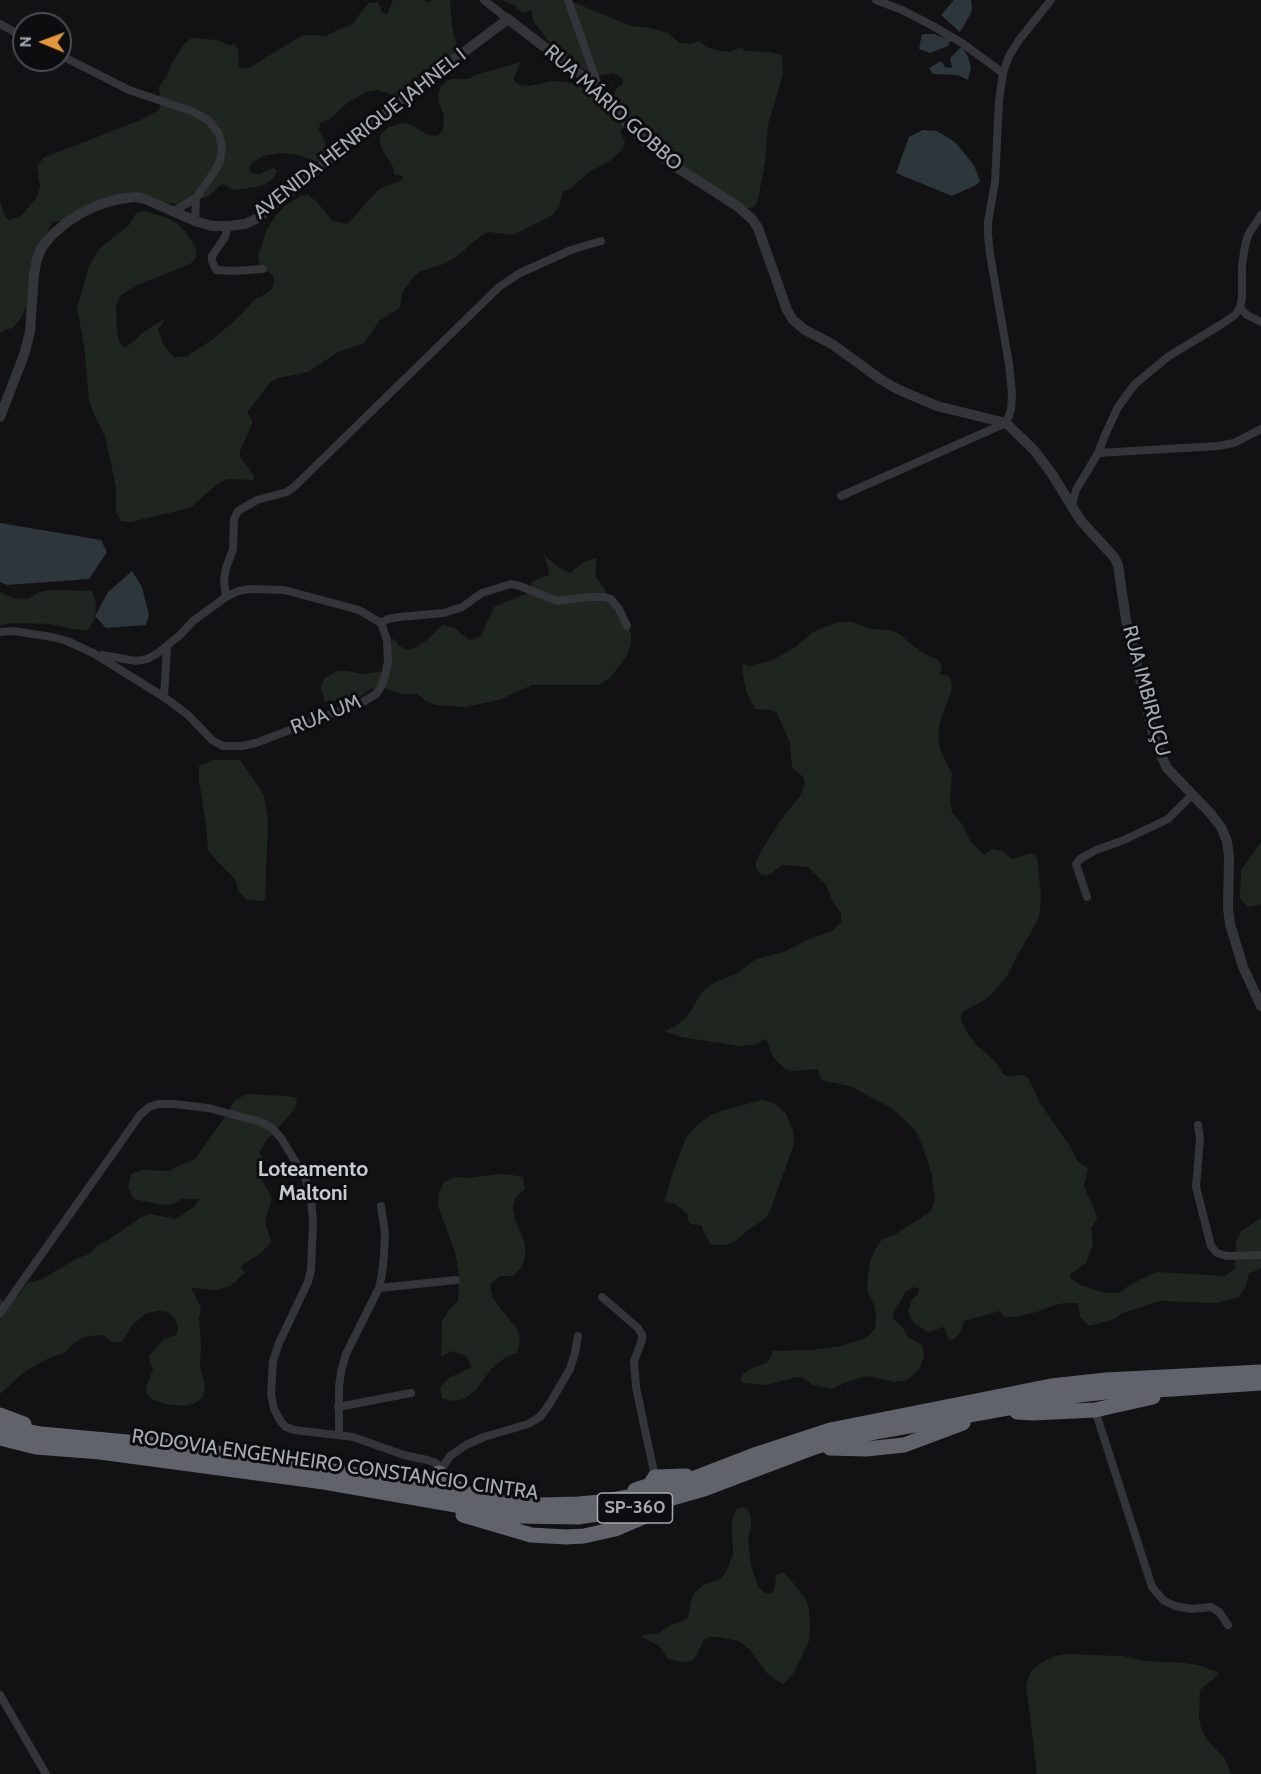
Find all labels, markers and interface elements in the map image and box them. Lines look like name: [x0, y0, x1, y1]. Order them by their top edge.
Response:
north arrow: [12, 12, 72, 72]
text: N: [16, 36, 35, 48]
street label: RUA MÁRIO GOBBO: [539, 40, 687, 176]
street label: AVENIDA HENRIQUE JAHNEL I: [249, 44, 471, 224]
street label: RUA IMBIRUÇU: [1117, 623, 1175, 759]
street label: RUA UM: [287, 690, 365, 740]
district label: Loteamento Maltoni: [258, 1157, 368, 1207]
street label: RODOVIA ENGENHEIRO CONSTANCIO CINTRA: [130, 1425, 540, 1505]
road number: SP-360: [598, 1493, 672, 1523]

